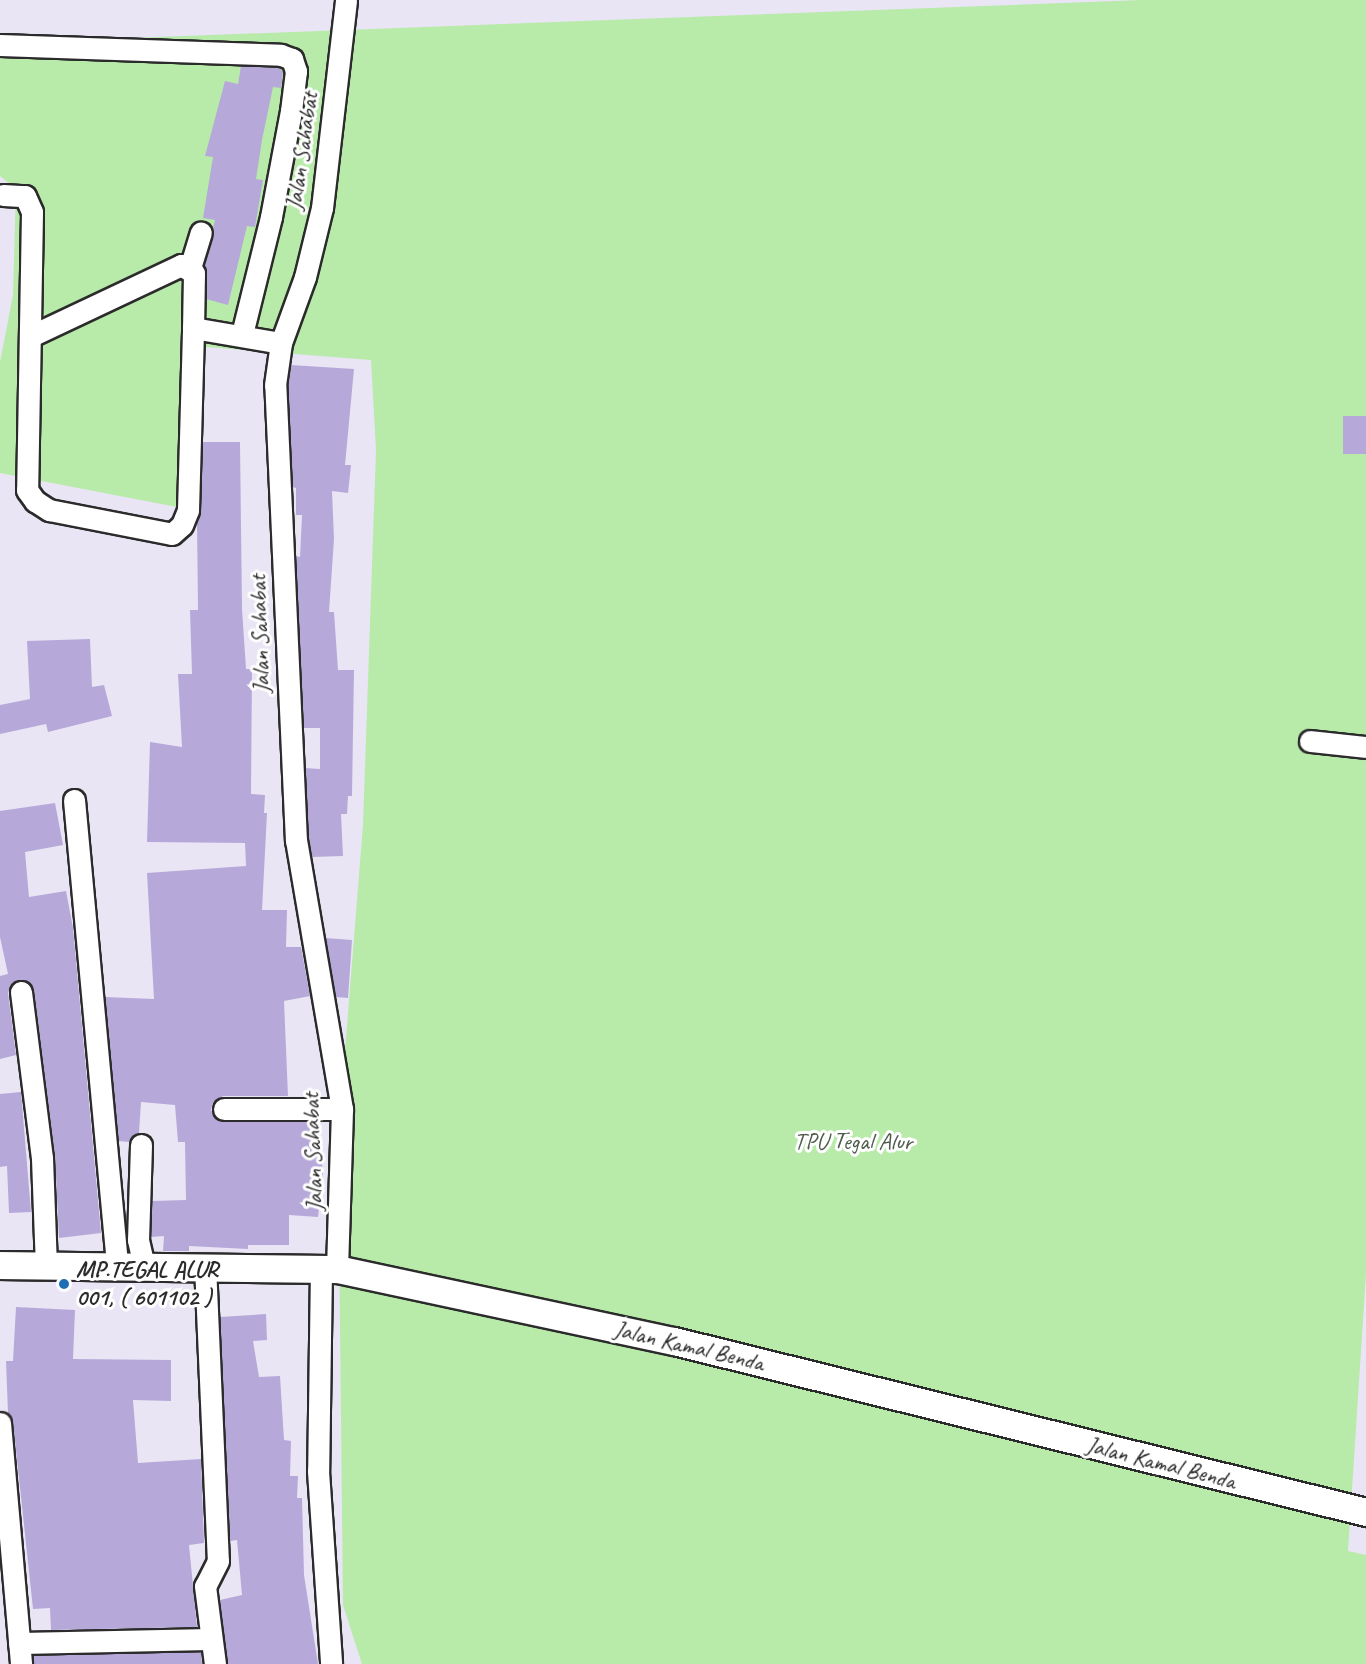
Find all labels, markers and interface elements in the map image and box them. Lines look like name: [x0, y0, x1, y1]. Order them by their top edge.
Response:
street label: Jalan Sahabat: [279, 90, 325, 212]
street label: Jalan Sahabat: [244, 574, 276, 694]
street label: Jalan Sahabat: [297, 1092, 329, 1212]
park label: TPU Tegal Alur: [794, 1128, 912, 1156]
place label: MP.TEGAL ALUR 001, ( 601102 ): [76, 1256, 218, 1312]
marker: MP.TEGAL ALUR 001, ( 601102 ): [57, 1277, 71, 1291]
street label: Jalan Kamal Benda: [612, 1315, 766, 1377]
street label: Jalan Kamal Benda: [1084, 1431, 1238, 1495]

